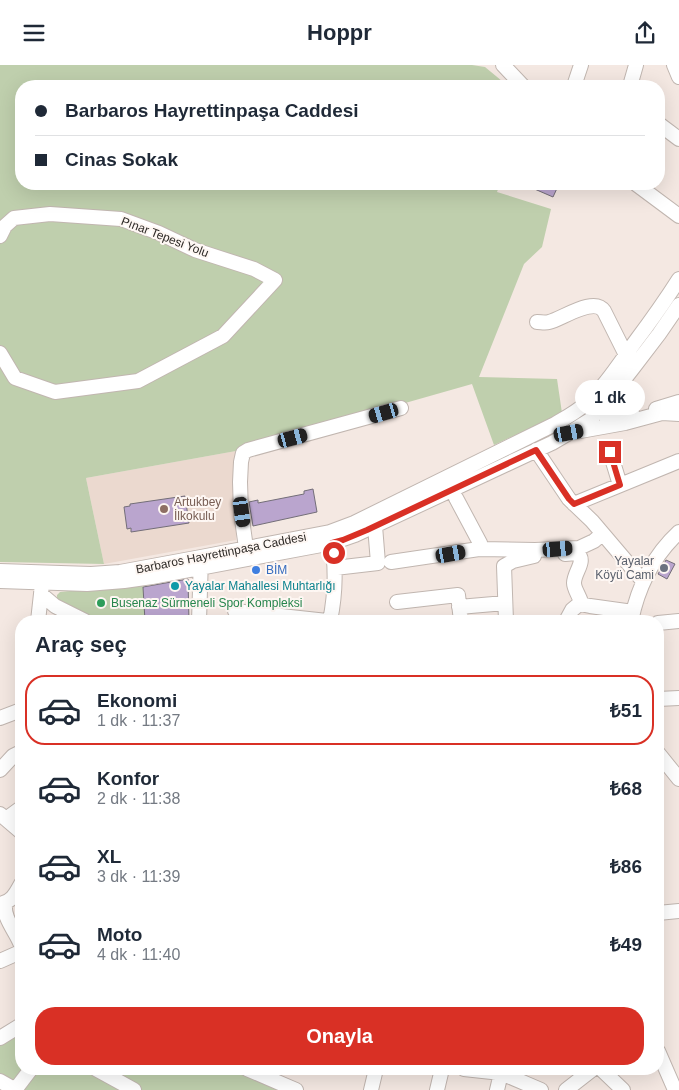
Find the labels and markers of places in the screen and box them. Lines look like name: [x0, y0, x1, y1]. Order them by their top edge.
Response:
place label: Artukbey İlkokulu: [174, 495, 221, 523]
marker: Artukbey İlkokulu: [158, 503, 170, 515]
place label: Yayalar Köyü Cami: [595, 554, 654, 582]
marker: Yayalar Köyü Cami: [658, 562, 670, 574]
place label: BİM: [266, 563, 287, 577]
marker: BİM: [250, 564, 262, 576]
place label: Yayalar Mahallesi Muhtarlığı: [185, 579, 336, 593]
marker: Yayalar Mahallesi Muhtarlığı: [169, 580, 181, 592]
place label: Busenaz Sürmeneli Spor Kompleksi: [111, 596, 302, 610]
marker: Busenaz Sürmeneli Spor Kompleksi: [95, 597, 107, 609]

